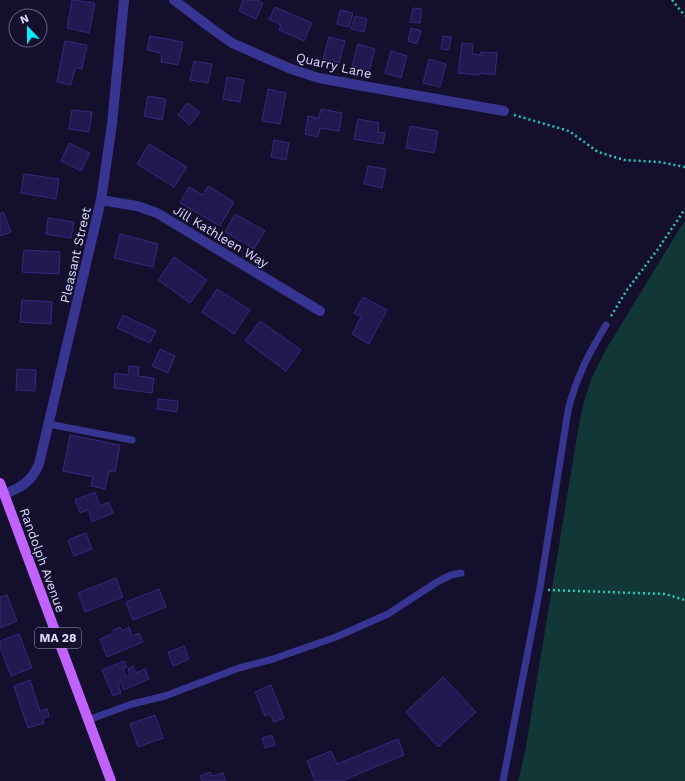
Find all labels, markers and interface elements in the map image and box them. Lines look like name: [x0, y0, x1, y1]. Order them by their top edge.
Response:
north arrow: [8, 8, 48, 48]
text: N: [18, 12, 31, 27]
street label: Quarry Lane: [295, 49, 373, 81]
street label: Jill Kathleen Way: [170, 202, 271, 271]
street label: Pleasant Street: [57, 205, 94, 305]
street label: Randolph Avenue: [17, 506, 68, 614]
road number: MA 28: [35, 628, 81, 648]

